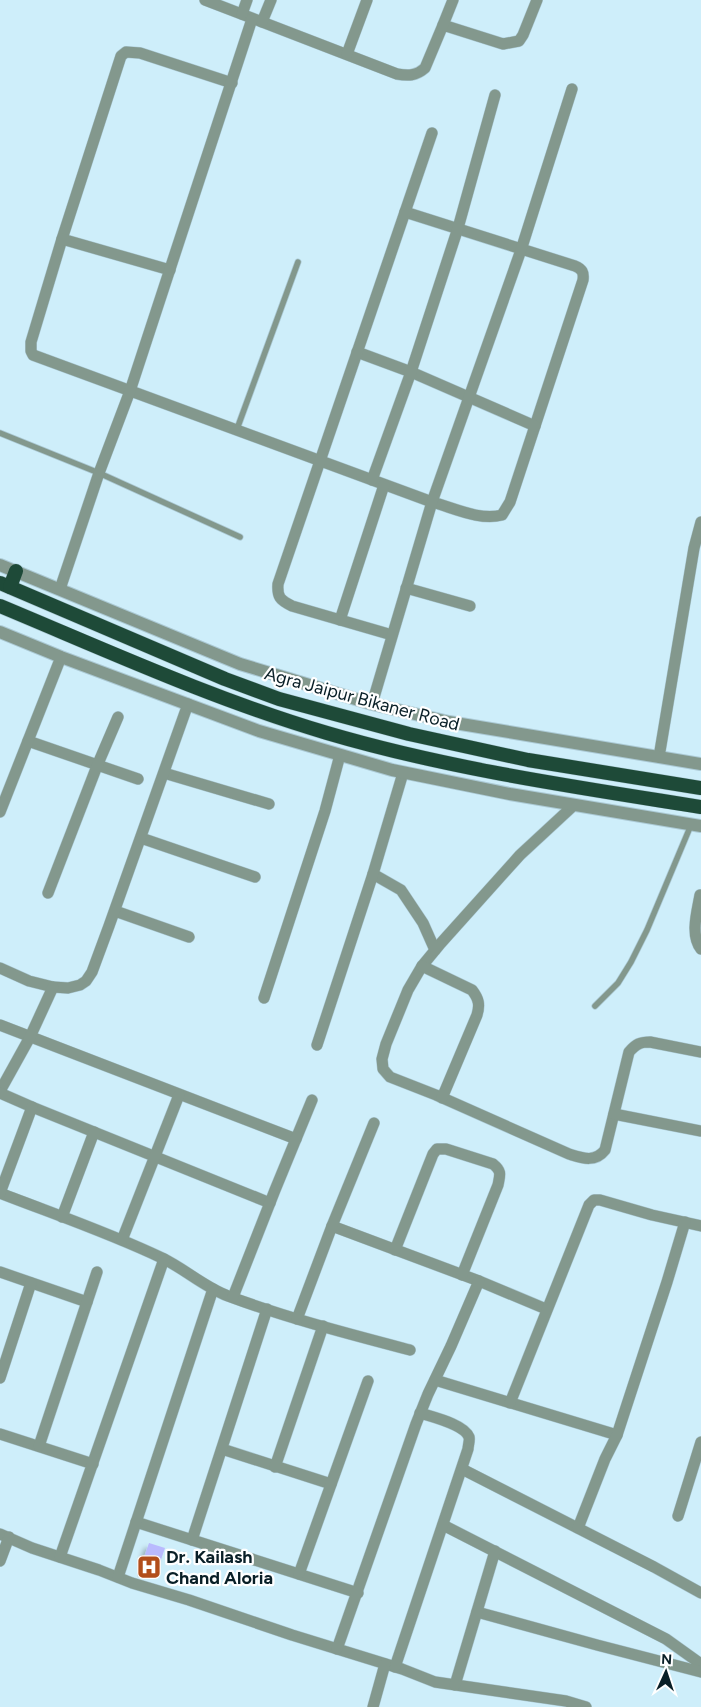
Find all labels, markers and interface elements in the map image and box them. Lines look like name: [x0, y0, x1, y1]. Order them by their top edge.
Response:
street label: Agra Jaipur Bikaner Road: [262, 662, 462, 736]
place label: Dr. Kailash Chand Aloria: [166, 1546, 273, 1589]
hospital icon: Dr. Kailash Chand Aloria: [136, 1554, 162, 1580]
north arrow: [641, 1647, 691, 1697]
text: N: [661, 1651, 673, 1668]

